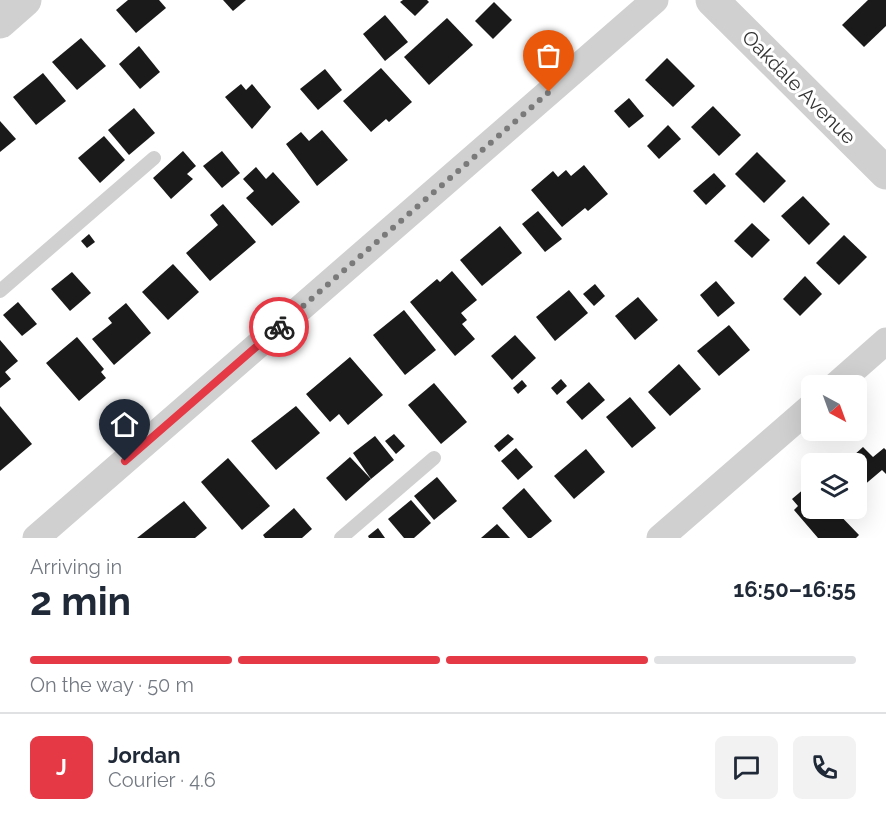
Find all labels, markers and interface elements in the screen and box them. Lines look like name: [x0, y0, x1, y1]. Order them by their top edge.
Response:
street label: Oakdale Avenue: [737, 25, 861, 149]
pin: [523, 30, 574, 92]
icon: bag: [532, 39, 565, 72]
courier: [249, 297, 309, 357]
icon: bike: [263, 311, 296, 344]
north arrow: [801, 375, 867, 441]
map controls: [801, 375, 867, 519]
pin: [99, 399, 150, 461]
icon: home: [108, 408, 141, 441]
button: layers: [801, 453, 867, 519]
text: Arriving in: [30, 555, 122, 579]
text: 16:50–16:55: [733, 576, 856, 602]
text: 2 min: [30, 578, 131, 624]
text: On the way · 50 m: [30, 673, 194, 697]
button: chat: [715, 736, 778, 799]
button: phone: [793, 736, 856, 799]
text: Jordan: [108, 742, 180, 768]
text: J: [56, 754, 67, 780]
text: Courier · 4.6: [108, 768, 216, 792]

